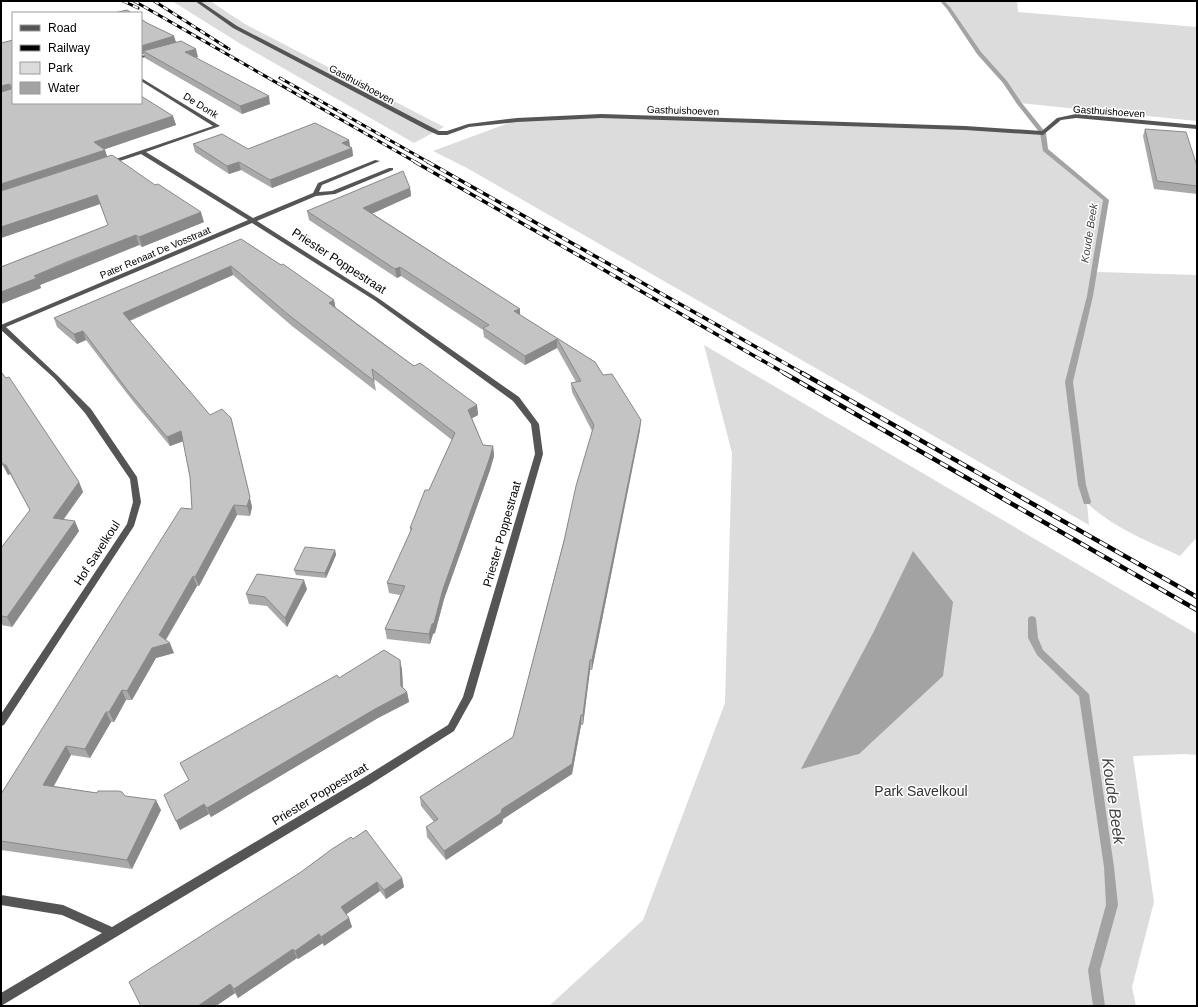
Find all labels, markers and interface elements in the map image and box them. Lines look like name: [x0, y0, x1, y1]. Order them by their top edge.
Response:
legend: [12, 12, 142, 104]
text: Road: [48, 21, 77, 35]
text: Railway: [48, 41, 90, 55]
text: Park: [48, 61, 74, 75]
street label: Gasthuishoeven: [327, 63, 396, 106]
text: Water: [48, 81, 80, 95]
street label: De Donk: [181, 90, 221, 121]
street label: Gasthuishoeven: [1073, 103, 1145, 120]
street label: Gasthuishoeven: [647, 104, 719, 117]
water label: Koude Beek: [1078, 202, 1100, 264]
street label: Pater Renaat De Vosstraat: [98, 224, 212, 281]
street label: Priester Poppestraat: [289, 225, 389, 297]
street label: Priester Poppestraat: [480, 479, 524, 589]
street label: Hof Savelkoul: [71, 518, 123, 588]
water label: Koude Beek: [1099, 757, 1128, 846]
street label: Priester Poppestraat: [270, 759, 371, 828]
park label: Park Savelkoul: [874, 783, 968, 799]

